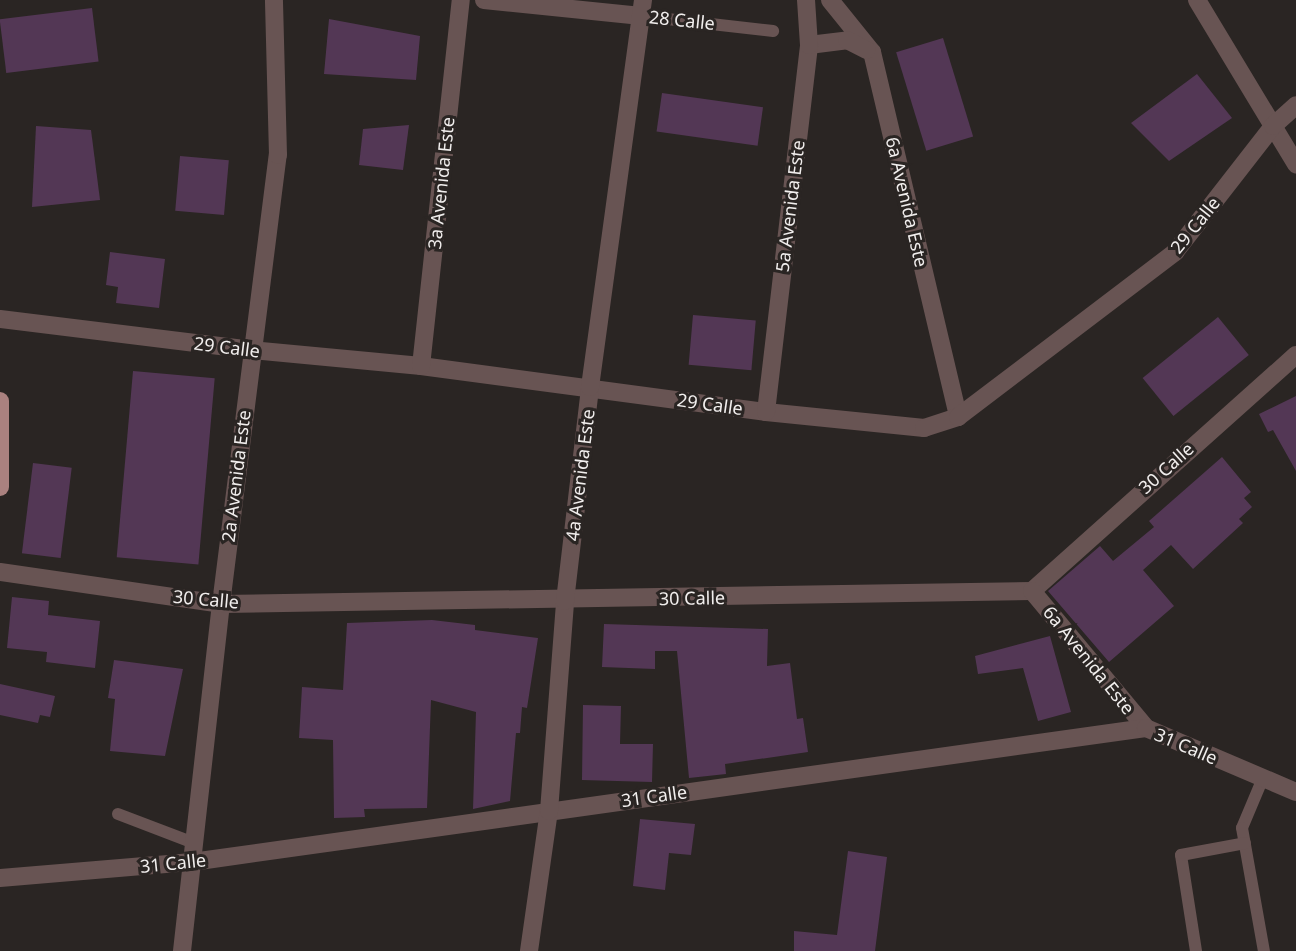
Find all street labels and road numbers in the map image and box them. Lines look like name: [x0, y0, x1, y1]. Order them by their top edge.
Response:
street label: 28 Calle: [648, 6, 716, 34]
street label: 3a Avenida Este: [423, 116, 459, 250]
street label: 6a Avenida Este: [882, 135, 932, 269]
street label: 5a Avenida Este: [771, 139, 809, 273]
street label: 29 Calle: [1166, 192, 1224, 258]
street label: 29 Calle: [193, 332, 261, 362]
street label: 29 Calle: [676, 389, 744, 419]
street label: 4a Avenida Este: [561, 408, 599, 542]
street label: 2a Avenida Este: [217, 409, 255, 543]
street label: 30 Calle: [1134, 438, 1198, 498]
street label: 30 Calle: [172, 585, 240, 613]
street label: 30 Calle: [659, 587, 725, 609]
street label: 6a Avenida Este: [1039, 602, 1139, 718]
street label: 31 Calle: [1151, 723, 1221, 769]
street label: 31 Calle: [620, 781, 688, 811]
street label: 31 Calle: [139, 849, 207, 877]

